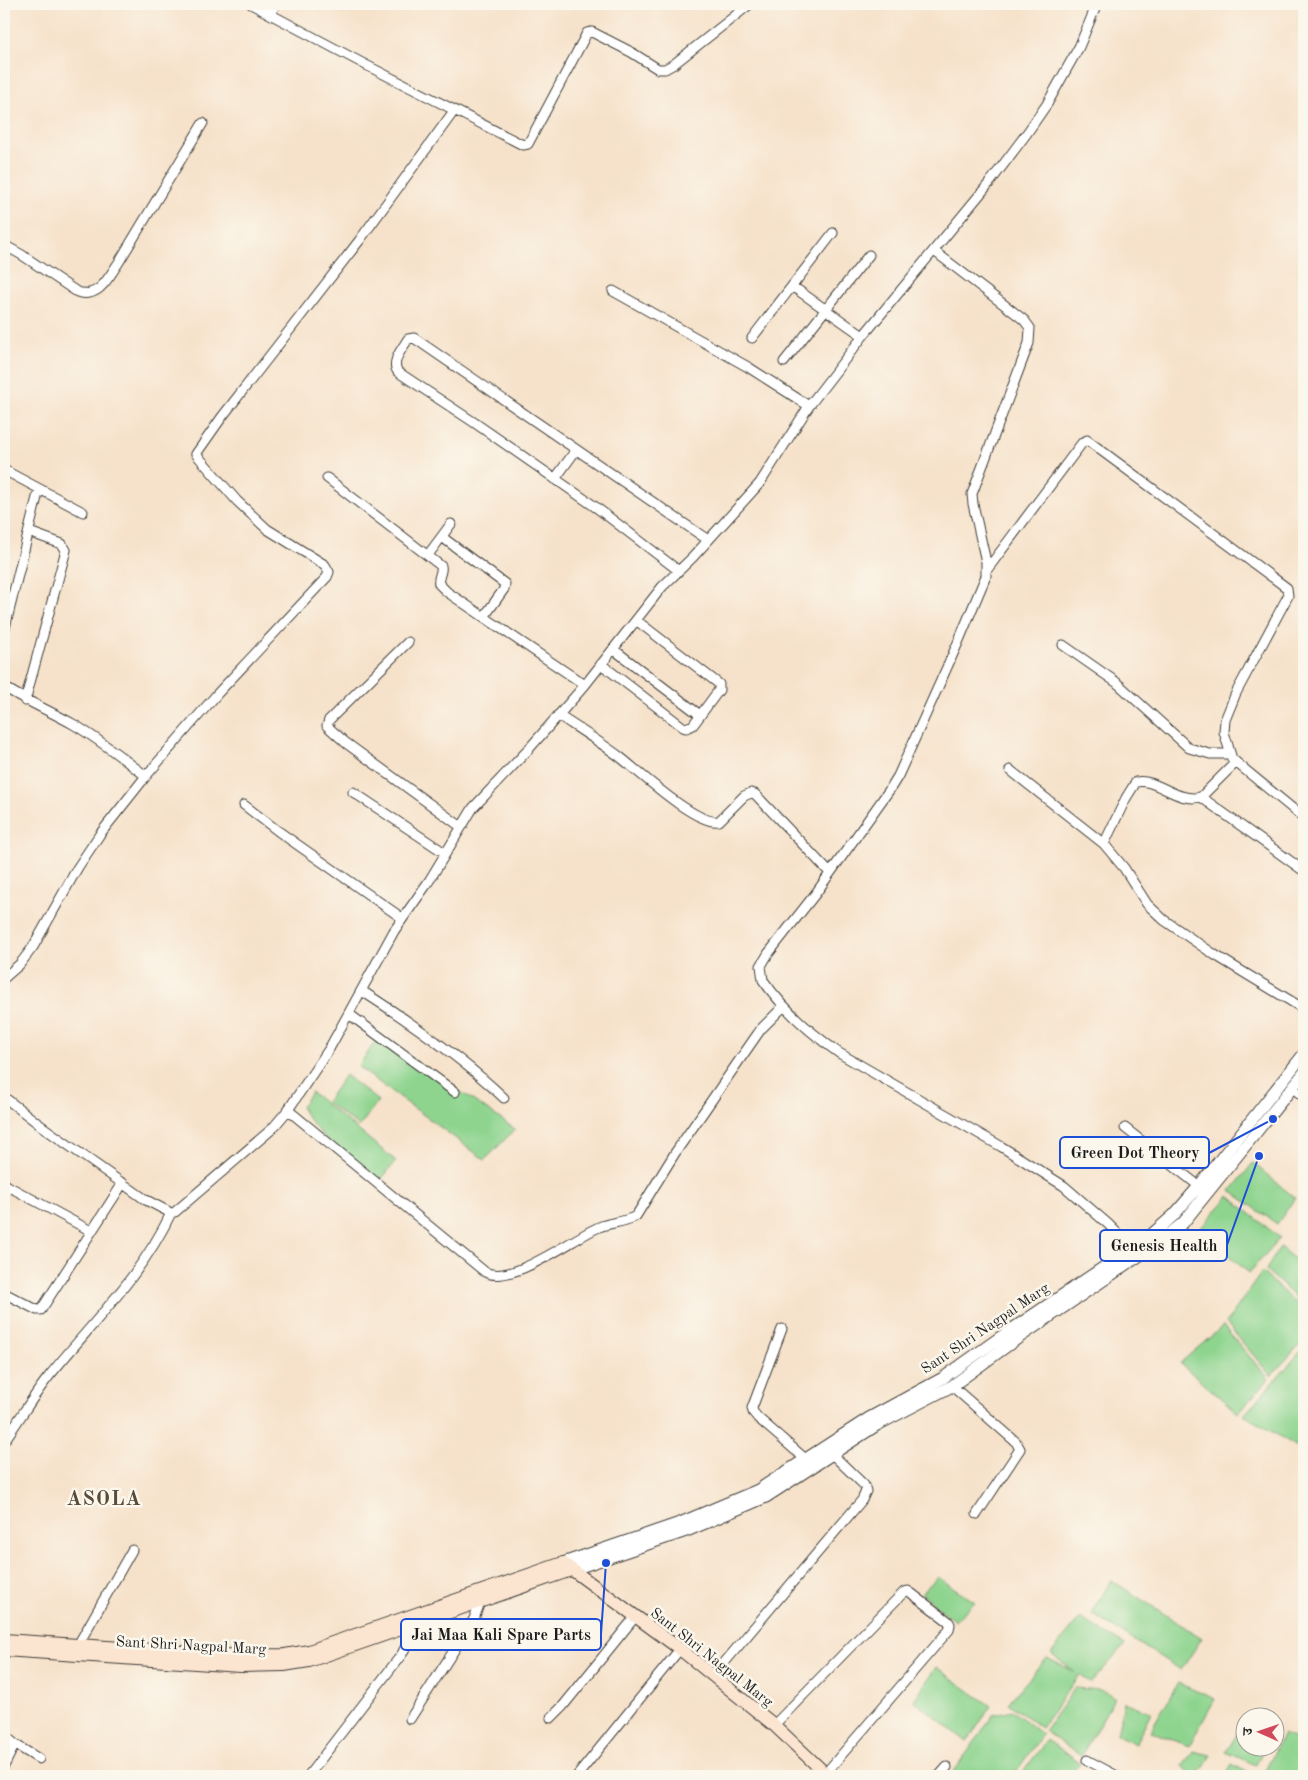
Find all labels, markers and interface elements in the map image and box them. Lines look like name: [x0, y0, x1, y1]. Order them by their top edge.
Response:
callout: Green Dot Theory: [1060, 1137, 1209, 1168]
text: Green Dot Theory: [1070, 1146, 1200, 1162]
callout: Genesis Health: [1100, 1230, 1227, 1261]
text: Genesis Health: [1110, 1239, 1218, 1255]
street label: Sant Shri Nagpal Marg: [919, 1281, 1053, 1378]
district label: ASOLA: [66, 1490, 142, 1510]
street label: Sant Shri Nagpal Marg: [647, 1606, 775, 1711]
callout: Jai Maa Kali Spare Parts: [401, 1619, 601, 1650]
text: Jai Maa Kali Spare Parts: [411, 1628, 591, 1644]
street label: Sant Shri Nagpal Marg: [115, 1635, 267, 1658]
north arrow: [1236, 1708, 1286, 1758]
text: उ: [1241, 1727, 1255, 1736]

